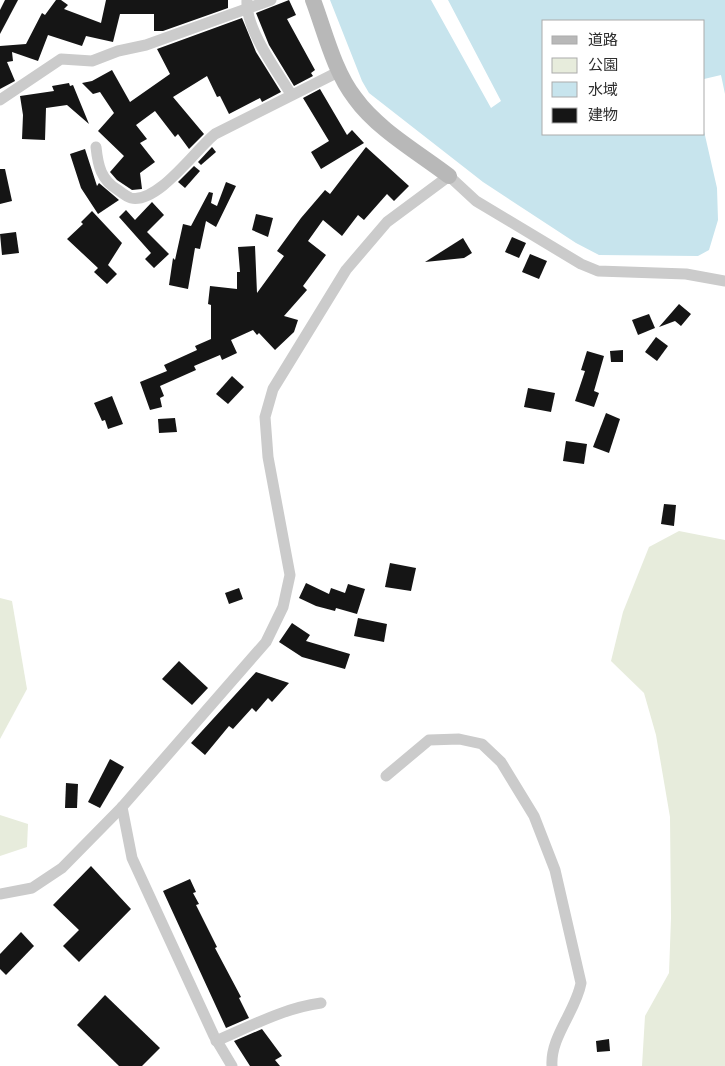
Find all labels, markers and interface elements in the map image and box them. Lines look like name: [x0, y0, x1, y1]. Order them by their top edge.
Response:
legend: [542, 20, 705, 135]
text: 道路: [588, 31, 618, 48]
text: 公園: [588, 56, 618, 73]
text: 水域: [588, 81, 618, 98]
text: 建物: [588, 106, 618, 123]

